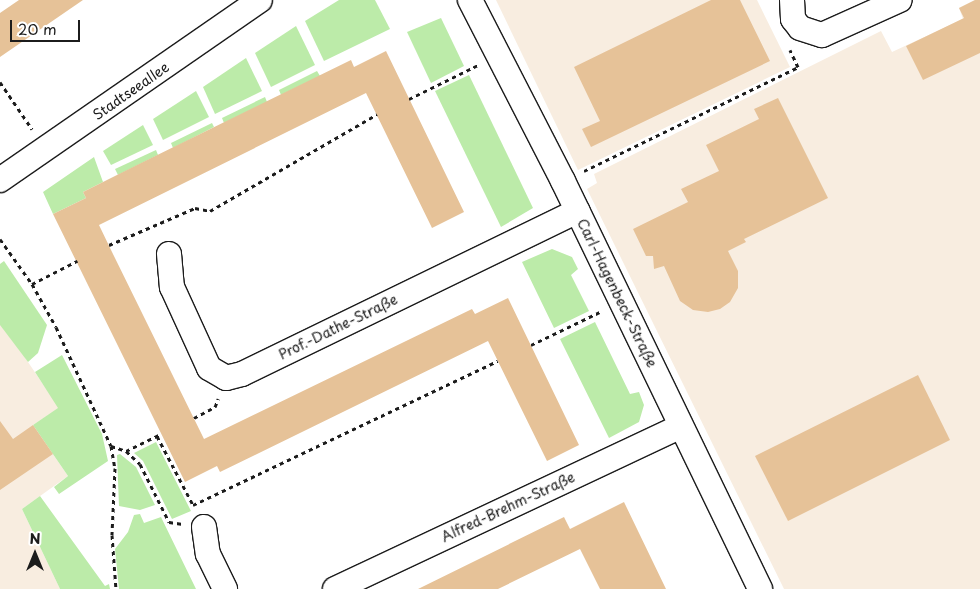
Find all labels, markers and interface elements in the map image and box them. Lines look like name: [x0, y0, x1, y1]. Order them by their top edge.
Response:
scale bar: [12, 10, 82, 42]
text: 20 m: [18, 17, 57, 40]
street label: Stadtseeallee: [90, 59, 172, 123]
street label: Carl-Hagenbeck-Straße: [574, 216, 660, 370]
street label: Prof.-Dathe-Straße: [276, 291, 400, 363]
street label: Alfred-Brehm-Straße: [439, 469, 577, 545]
text: N: [29, 528, 41, 549]
north arrow: [10, 529, 60, 579]

